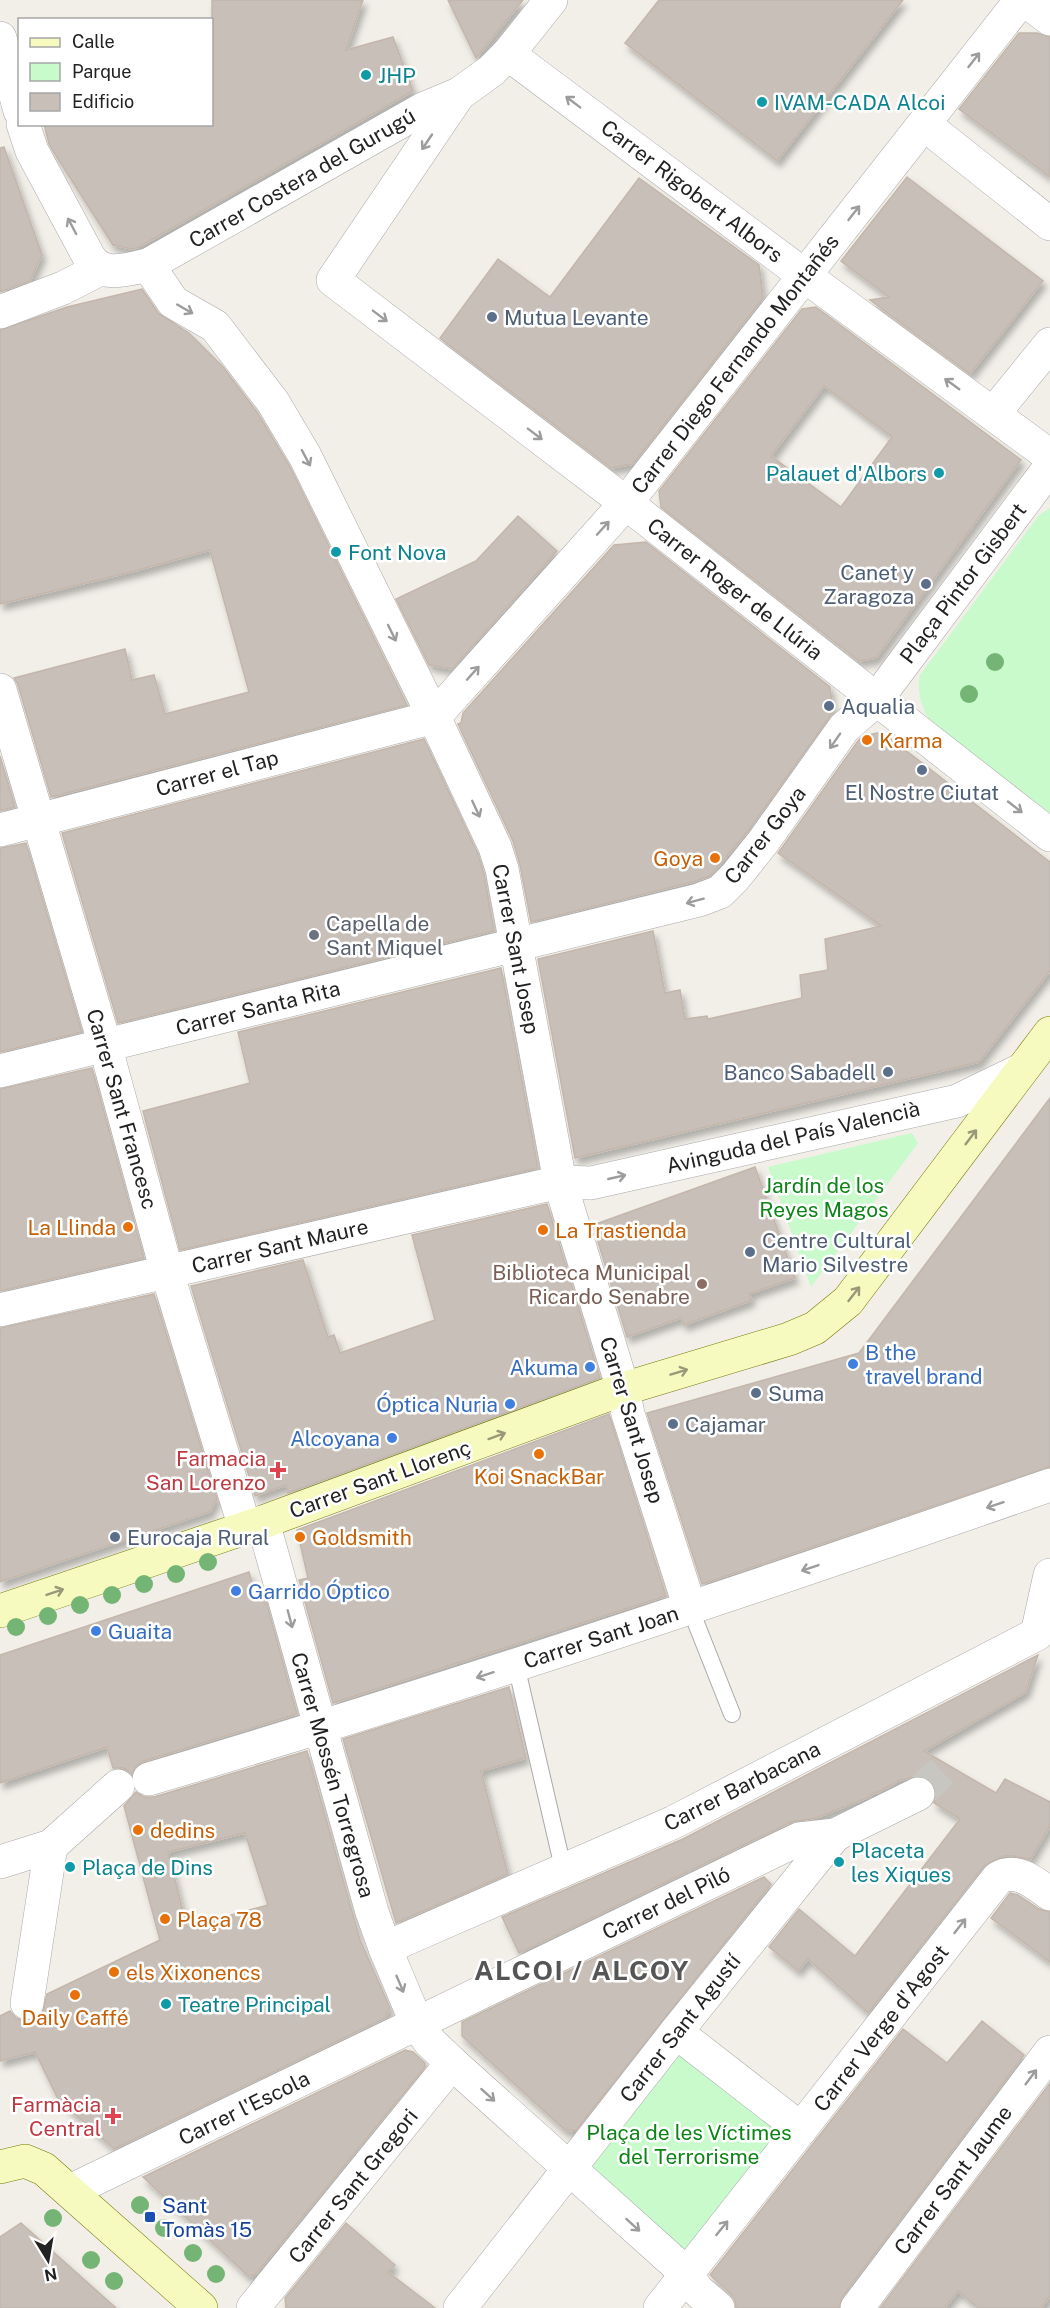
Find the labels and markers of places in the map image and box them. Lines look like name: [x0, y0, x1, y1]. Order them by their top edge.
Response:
place label: JHP: [378, 63, 416, 88]
marker: JHP: [359, 68, 373, 82]
place label: IVAM-CADA Alcoi: [774, 90, 945, 115]
marker: IVAM-CADA Alcoi: [755, 95, 769, 109]
place label: Mutua Levante: [504, 305, 649, 330]
marker: Mutua Levante: [485, 310, 499, 324]
place label: Palauet d'Albors: [766, 461, 927, 486]
marker: Palauet d'Albors: [932, 466, 946, 480]
place label: Font Nova: [348, 540, 446, 565]
marker: Font Nova: [329, 545, 343, 559]
place label: Canet y Zaragoza: [823, 560, 914, 609]
marker: Canet y Zaragoza: [919, 577, 933, 591]
place label: Aqualia: [841, 694, 915, 719]
marker: Aqualia: [822, 699, 836, 713]
place label: Karma: [879, 728, 943, 753]
marker: Karma: [860, 733, 874, 747]
marker: El Nostre Ciutat: [915, 763, 929, 777]
place label: El Nostre Ciutat: [845, 780, 999, 805]
place label: Goya: [653, 846, 703, 871]
marker: Goya: [708, 851, 722, 865]
place label: Capella de Sant Miquel: [326, 911, 443, 960]
marker: Capella de Sant Miquel: [307, 928, 321, 942]
place label: Banco Sabadell: [724, 1060, 876, 1085]
marker: Banco Sabadell: [881, 1065, 895, 1079]
place label: La Llinda: [28, 1215, 116, 1240]
place label: La Trastienda: [555, 1218, 687, 1243]
marker: La Llinda: [121, 1220, 135, 1234]
marker: La Trastienda: [536, 1223, 550, 1237]
place label: Centre Cultural Mario Silvestre: [762, 1228, 912, 1277]
marker: Centre Cultural Mario Silvestre: [743, 1245, 757, 1259]
place label: Biblioteca Municipal Ricardo Senabre: [492, 1260, 690, 1309]
marker: Biblioteca Municipal Ricardo Senabre: [695, 1277, 709, 1291]
place label: B the travel brand: [865, 1340, 983, 1389]
place label: Akuma: [509, 1355, 578, 1380]
marker: B the travel brand: [846, 1357, 860, 1371]
marker: Akuma: [583, 1360, 597, 1374]
place label: Suma: [768, 1381, 824, 1406]
marker: Suma: [749, 1386, 763, 1400]
place label: Óptica Nuria: [376, 1392, 498, 1417]
marker: Óptica Nuria: [503, 1397, 517, 1411]
place label: Cajamar: [685, 1412, 766, 1437]
marker: Cajamar: [666, 1417, 680, 1431]
place label: Alcoyana: [290, 1426, 380, 1451]
marker: Alcoyana: [385, 1431, 399, 1445]
place label: Farmacia San Lorenzo: [146, 1446, 266, 1495]
marker: Koi SnackBar: [532, 1447, 546, 1461]
marker: Farmacia San Lorenzo: [271, 1463, 285, 1477]
place label: Koi SnackBar: [474, 1464, 604, 1489]
place label: Eurocaja Rural: [127, 1525, 269, 1550]
place label: Goldsmith: [312, 1525, 412, 1550]
marker: Eurocaja Rural: [108, 1530, 122, 1544]
marker: Goldsmith: [293, 1530, 307, 1544]
place label: Garrido Óptico: [248, 1579, 390, 1604]
marker: Garrido Óptico: [229, 1584, 243, 1598]
place label: Guaita: [108, 1619, 172, 1644]
marker: Guaita: [89, 1624, 103, 1638]
place label: dedins: [150, 1818, 215, 1843]
marker: dedins: [131, 1823, 145, 1837]
place label: Placeta les Xiques: [851, 1838, 951, 1887]
place label: Plaça de Dins: [82, 1855, 213, 1880]
marker: Placeta les Xiques: [832, 1855, 846, 1869]
marker: Plaça de Dins: [63, 1860, 77, 1874]
place label: Plaça 78: [177, 1907, 262, 1932]
marker: Plaça 78: [158, 1912, 172, 1926]
place label: els Xixonencs: [126, 1960, 261, 1985]
marker: els Xixonencs: [107, 1965, 121, 1979]
marker: Daily Caffé: [68, 1988, 82, 2002]
place label: Teatre Principal: [178, 1992, 331, 2017]
marker: Teatre Principal: [159, 1997, 173, 2011]
place label: Daily Caffé: [21, 2005, 129, 2030]
place label: Farmàcia Central: [11, 2092, 101, 2141]
marker: Farmàcia Central: [106, 2109, 120, 2123]
place label: Sant Tomàs 15: [162, 2193, 252, 2242]
marker: Sant Tomàs 15: [143, 2210, 157, 2224]

